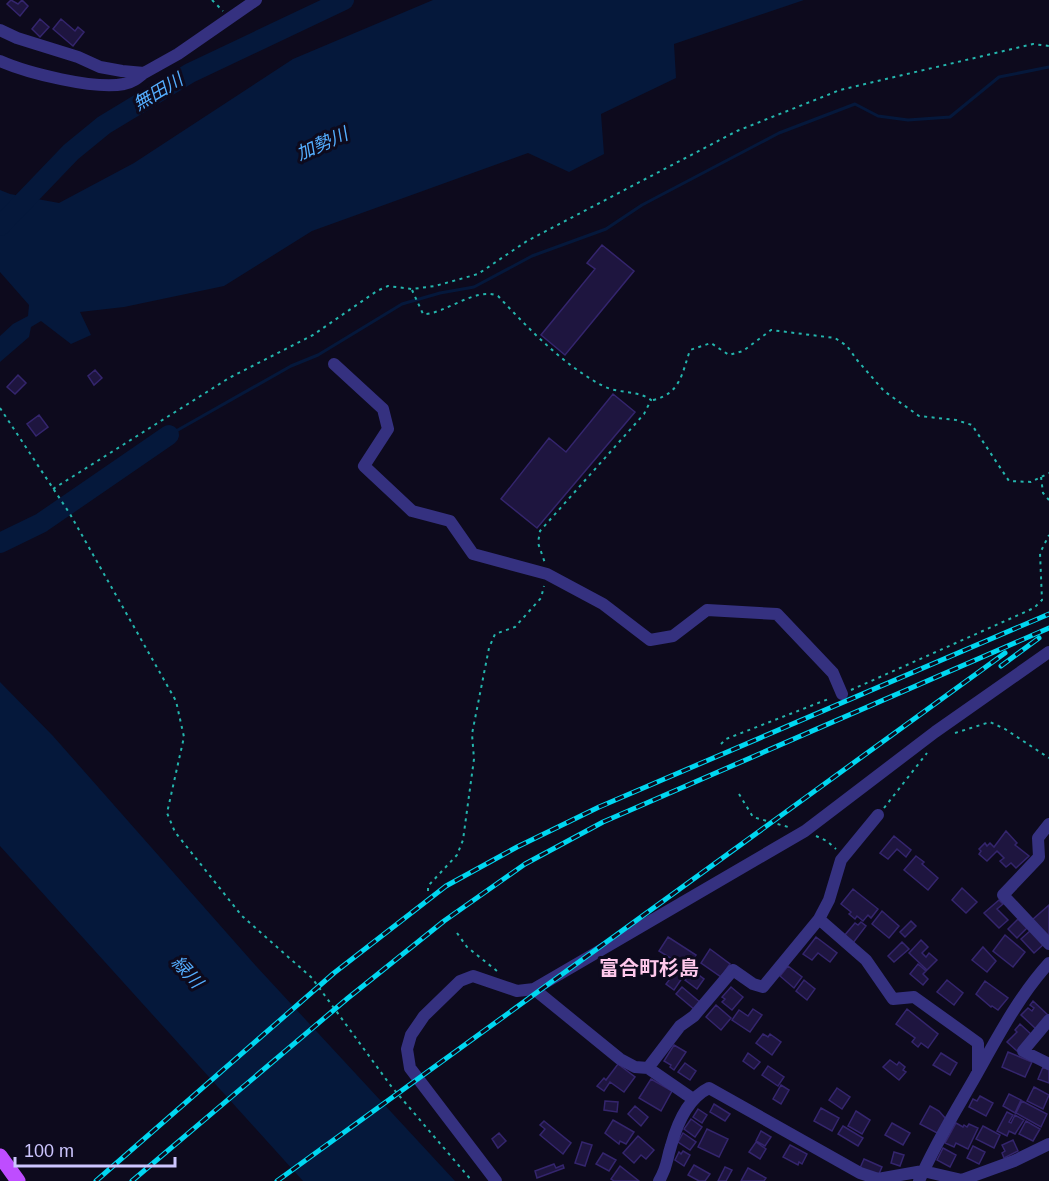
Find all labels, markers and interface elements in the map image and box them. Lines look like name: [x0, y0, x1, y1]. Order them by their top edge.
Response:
water label: 無田川: [130, 68, 188, 114]
water label: 加勢川: [293, 123, 353, 164]
water label: 緑川: [168, 952, 208, 994]
district label: 富合町杉島: [599, 957, 699, 979]
scale bar: [15, 1130, 176, 1168]
text: 100 m: [24, 1141, 74, 1161]

